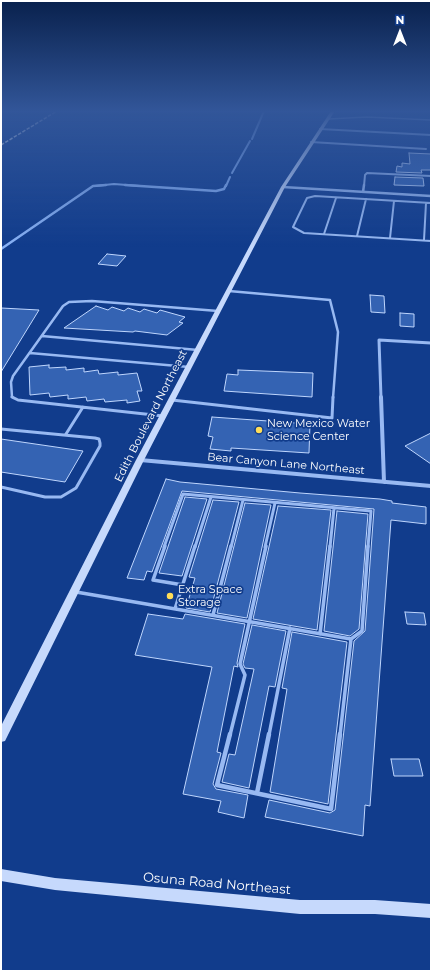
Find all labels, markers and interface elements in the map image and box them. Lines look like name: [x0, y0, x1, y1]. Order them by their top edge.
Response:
north arrow: [380, 12, 420, 52]
text: N: [396, 13, 404, 27]
street label: Edith Boulevard Northeast: [112, 348, 190, 484]
place label: New Mexico Water Science Center: [267, 417, 370, 443]
marker: New Mexico Water Science Center: [254, 425, 264, 435]
street label: Bear Canyon Lane Northeast: [207, 451, 365, 477]
place label: Extra Space Storage: [178, 583, 242, 609]
marker: Extra Space Storage: [165, 591, 175, 601]
street label: Osuna Road Northeast: [142, 870, 292, 898]

